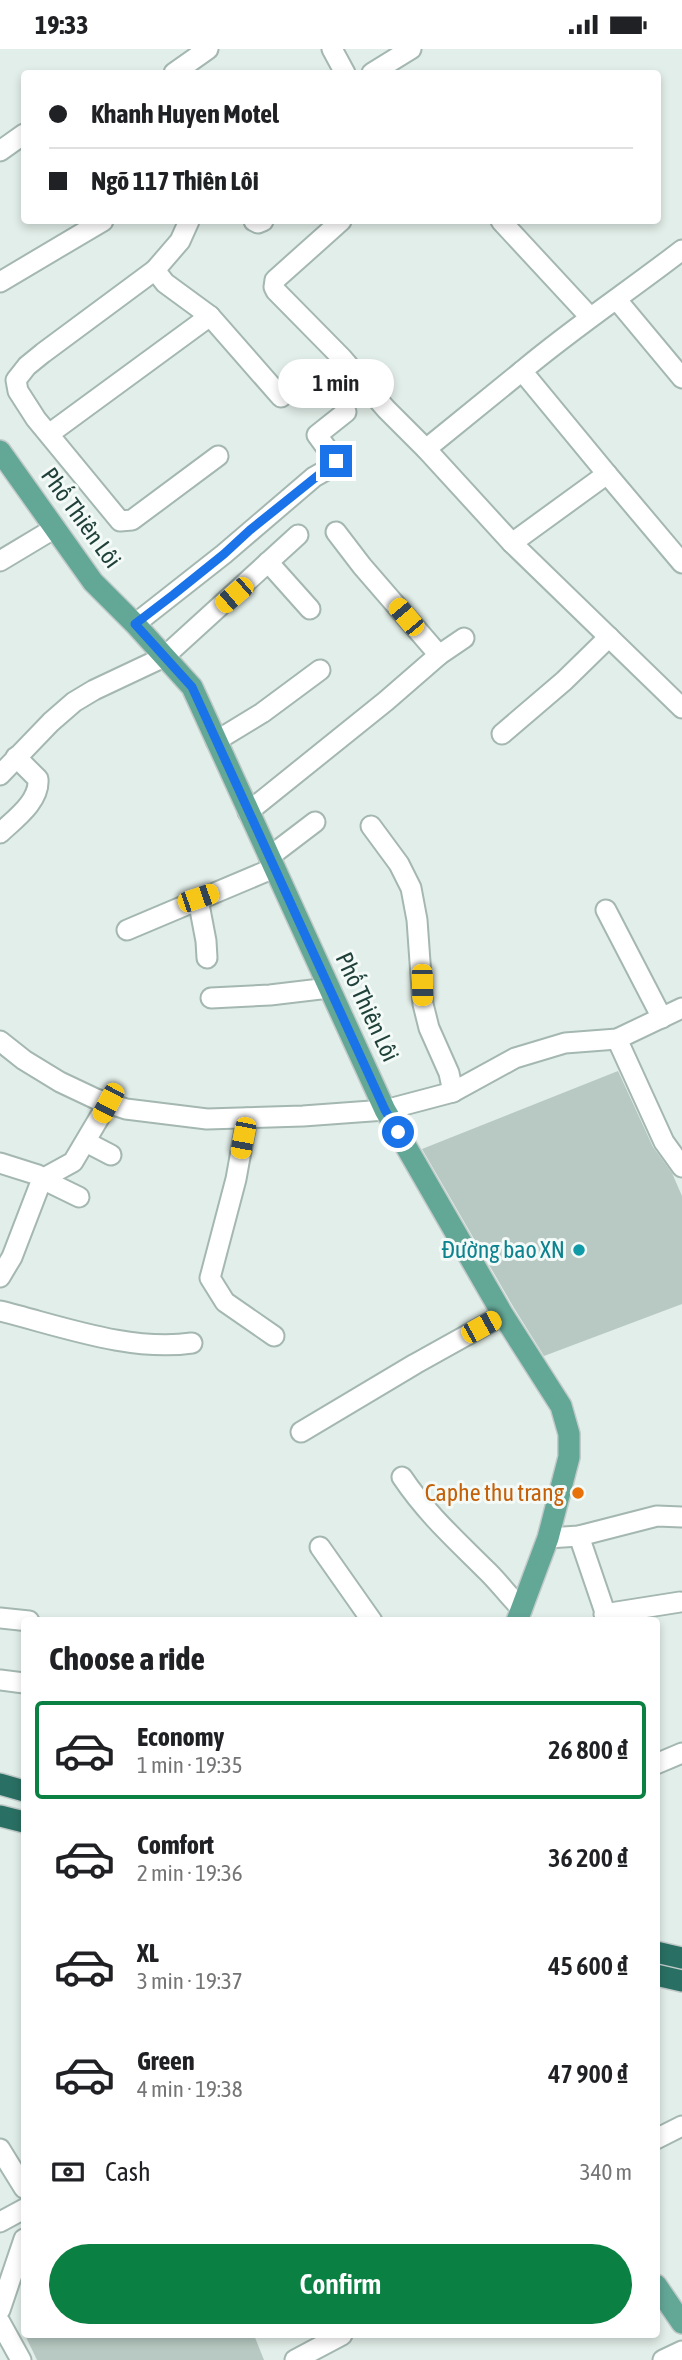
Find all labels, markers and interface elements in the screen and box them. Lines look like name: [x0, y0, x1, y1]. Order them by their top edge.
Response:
text: 19:33: [35, 10, 89, 40]
text: Khanh Huyen Motel: [91, 99, 279, 129]
text: Ngõ 117 Thiên Lôi: [91, 166, 259, 196]
callout: 1 min: [278, 359, 394, 409]
text: 1 min: [313, 370, 359, 396]
route end: [320, 445, 352, 477]
street label: Phố Thiên Lôi: [36, 462, 127, 573]
car: [212, 573, 257, 617]
car: [385, 594, 428, 640]
car: [175, 881, 222, 915]
street label: Phố Thiên Lôi: [330, 948, 404, 1066]
car: [412, 964, 433, 1006]
car: [89, 1080, 128, 1126]
car: [229, 1115, 258, 1161]
route start: [382, 1116, 414, 1148]
place label: Đường bao XN: [441, 1236, 565, 1263]
marker: Đường bao XN: [571, 1242, 587, 1258]
car: [458, 1308, 505, 1346]
place label: Caphe thu trang: [425, 1479, 565, 1506]
marker: Caphe thu trang: [570, 1485, 586, 1501]
text: Choose a ride: [49, 1640, 205, 1677]
icon: car: [53, 1719, 116, 1782]
text: Economy: [137, 1722, 224, 1752]
text: 26 800 ₫: [548, 1735, 628, 1765]
text: 1 min · 19:35: [137, 1752, 243, 1778]
icon: car: [53, 1827, 116, 1890]
text: Comfort: [137, 1830, 214, 1860]
text: 36 200 ₫: [548, 1843, 628, 1873]
text: 2 min · 19:36: [137, 1860, 243, 1886]
icon: car: [53, 1935, 116, 1998]
text: XL: [137, 1938, 159, 1968]
text: 45 600 ₫: [548, 1951, 628, 1981]
text: 3 min · 19:37: [137, 1968, 243, 1994]
icon: car: [53, 2043, 116, 2106]
text: Green: [137, 2046, 195, 2076]
text: 47 900 ₫: [548, 2059, 628, 2089]
text: 4 min · 19:38: [137, 2076, 243, 2102]
icon: cash: [49, 2153, 87, 2191]
text: Cash: [105, 2157, 151, 2187]
text: 340 m: [580, 2159, 632, 2185]
button: Confirm: [49, 2244, 632, 2324]

